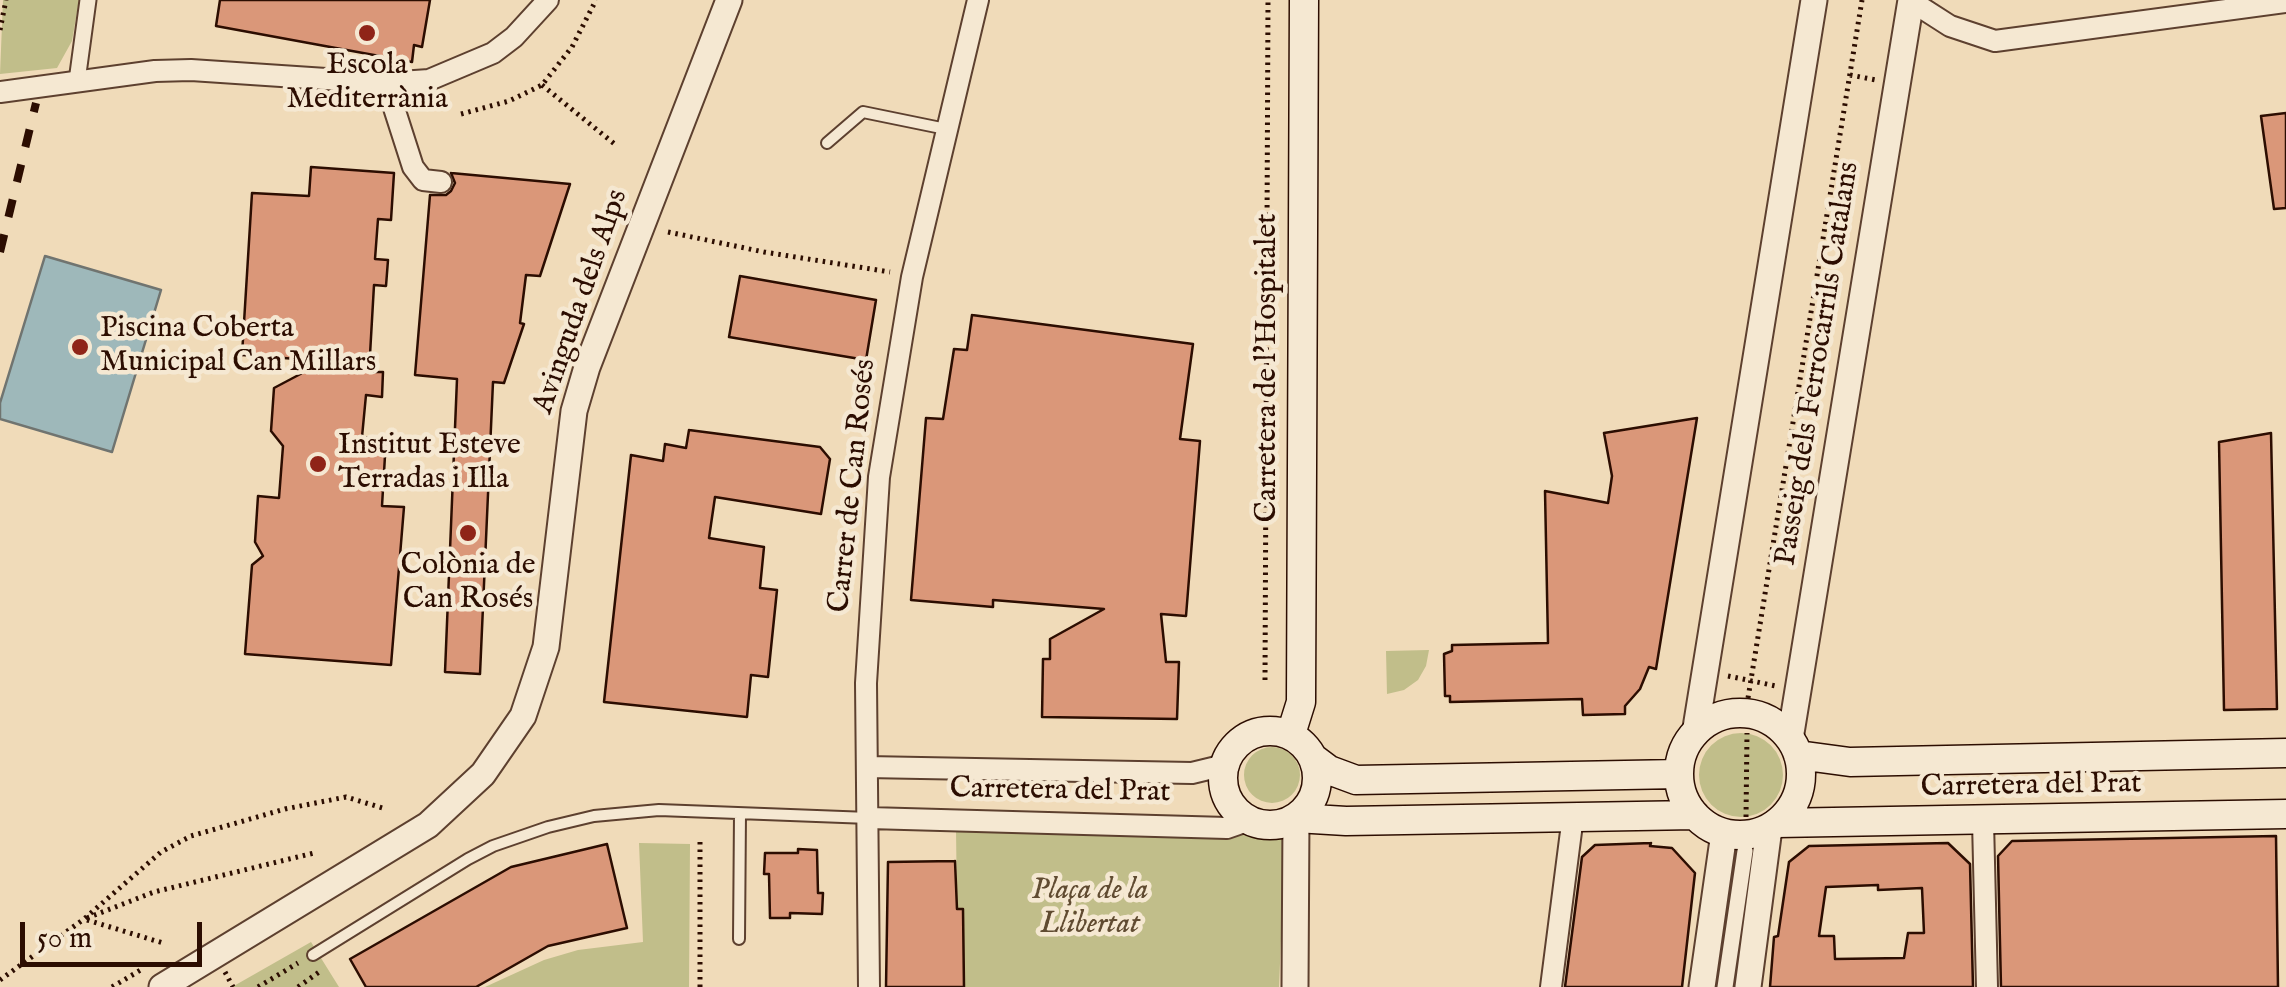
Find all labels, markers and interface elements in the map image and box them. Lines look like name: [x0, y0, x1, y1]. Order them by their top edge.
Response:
marker: Escola Mediterrània: [356, 22, 378, 44]
place label: Escola Mediterrània: [286, 49, 448, 120]
street label: Passeig dels Ferrocarrils Catalans: [1769, 160, 1869, 568]
street label: Avinguda dels Alps: [527, 185, 637, 419]
street label: Carretera de l'Hospitalet: [1251, 213, 1287, 523]
place label: Piscina Coberta Municipal Can Millars: [100, 312, 376, 382]
marker: Piscina Coberta Municipal Can Millars: [69, 336, 91, 358]
street label: Carrer de Can Rosés: [823, 357, 885, 615]
place label: Institut Esteve Terradas i Illa: [338, 429, 521, 500]
marker: Institut Esteve Terradas i Illa: [307, 453, 329, 475]
marker: Colònia de Can Rosés: [457, 522, 479, 544]
place label: Colònia de Can Rosés: [401, 549, 535, 620]
street label: Carretera del Prat: [1920, 767, 2142, 807]
street label: Carretera del Prat: [949, 772, 1171, 812]
park label: Plaça de la Llibertat: [1032, 874, 1148, 944]
scale bar: [25, 902, 208, 964]
text: 50 m: [37, 920, 92, 958]

